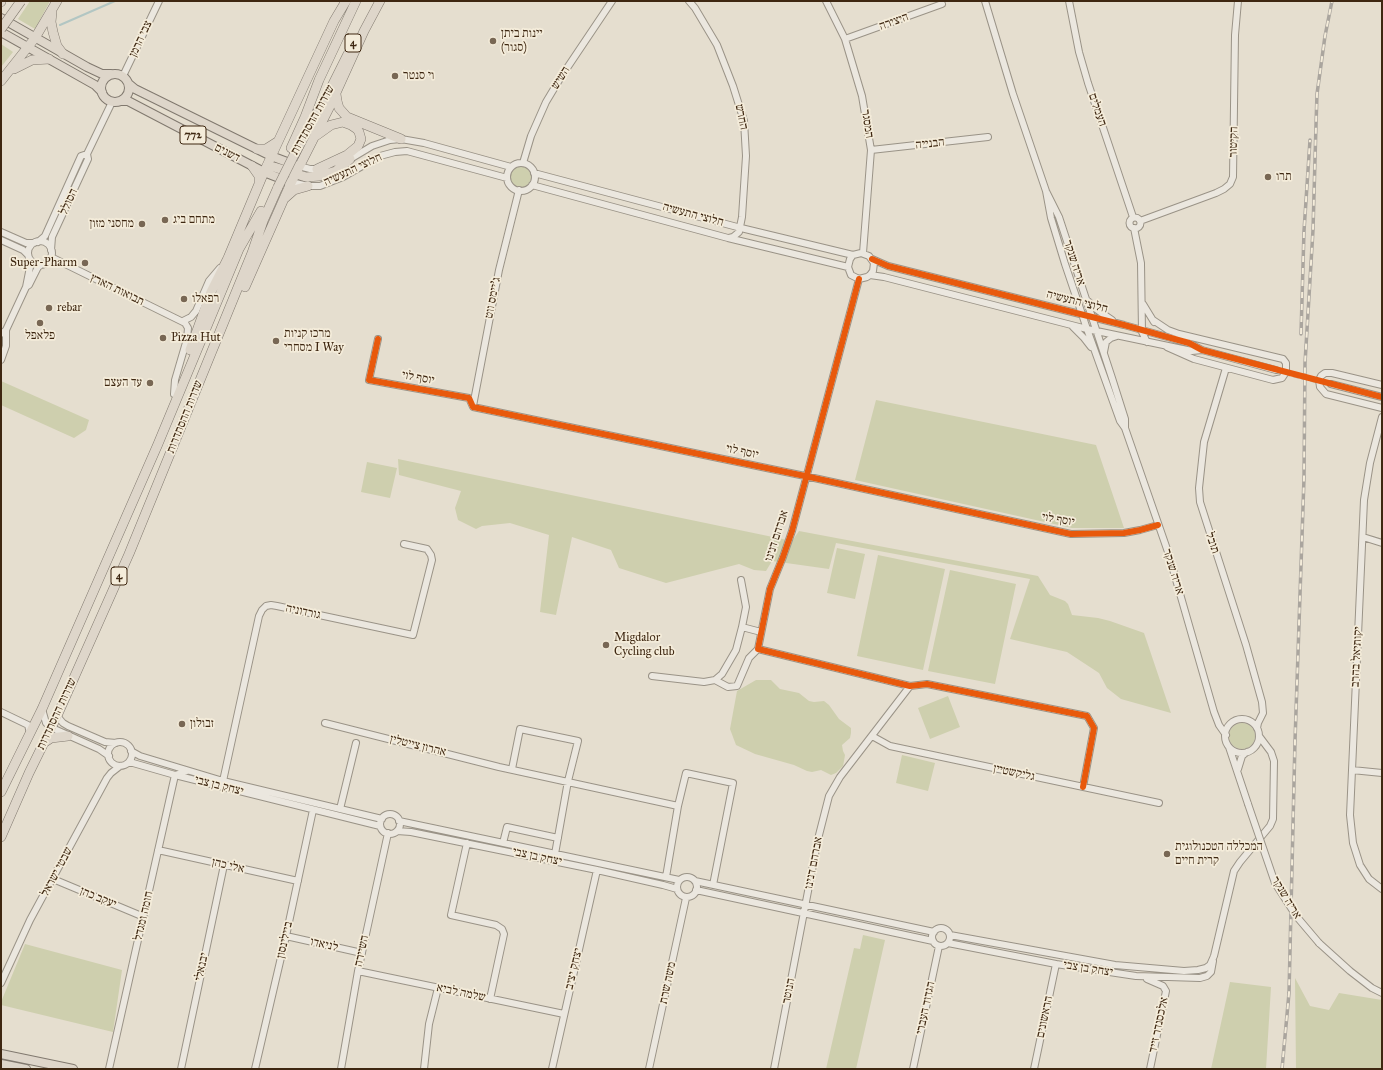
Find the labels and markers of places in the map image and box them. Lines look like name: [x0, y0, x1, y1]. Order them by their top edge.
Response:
place label: יינות ביתן (סגור): [501, 27, 543, 55]
marker: יינות ביתן (סגור): [488, 36, 498, 46]
place label: וי סנטר: [403, 69, 434, 83]
marker: וי סנטר: [390, 71, 400, 81]
place label: תרו: [1276, 170, 1292, 184]
marker: תרו: [1263, 172, 1273, 182]
place label: מתחם ביג: [173, 213, 215, 227]
marker: מתחם ביג: [160, 215, 170, 225]
place label: מחסני מזון: [90, 217, 134, 231]
marker: מחסני מזון: [137, 219, 147, 229]
place label: Super-Pharm: [10, 256, 77, 270]
marker: Super-Pharm: [80, 258, 90, 268]
place label: רפאלו: [192, 292, 219, 306]
marker: רפאלו: [179, 294, 189, 304]
place label: rebar: [57, 301, 82, 315]
marker: rebar: [44, 303, 54, 313]
marker: פלאפל: [35, 318, 45, 328]
place label: מרכז קניות מסחרי I Way: [284, 327, 344, 355]
place label: פלאפל: [25, 329, 55, 343]
place label: Pizza Hut: [171, 331, 221, 345]
marker: Pizza Hut: [158, 333, 168, 343]
marker: מרכז קניות מסחרי I Way: [271, 336, 281, 346]
place label: עד העצם: [104, 376, 142, 390]
marker: עד העצם: [145, 378, 155, 388]
place label: Migdalor Cycling club: [614, 631, 674, 659]
marker: Migdalor Cycling club: [601, 640, 611, 650]
place label: זבולון: [190, 717, 214, 731]
marker: זבולון: [177, 719, 187, 729]
place label: המכללה הטכנולוגית קרית חיים: [1175, 840, 1263, 868]
marker: המכללה הטכנולוגית קרית חיים: [1162, 849, 1172, 859]

